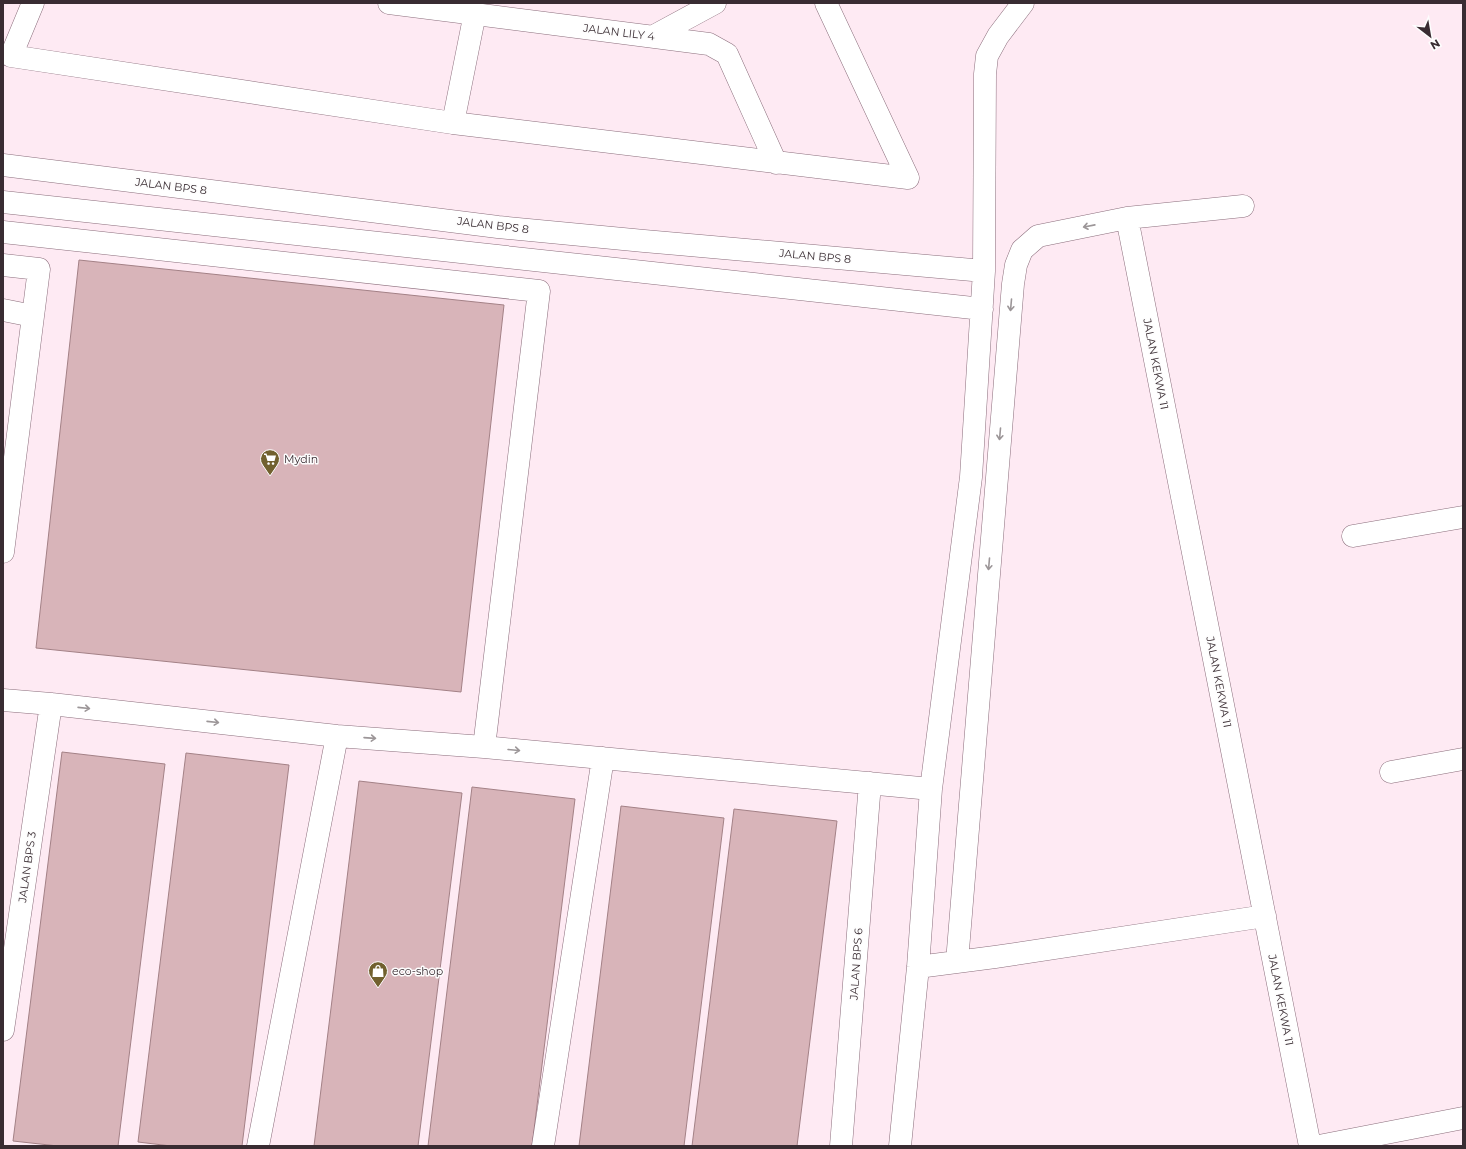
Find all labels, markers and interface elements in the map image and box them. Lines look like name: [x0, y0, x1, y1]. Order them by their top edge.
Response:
north arrow: [1410, 16, 1450, 56]
street label: JALAN LILY 4: [581, 21, 656, 43]
text: N: [1428, 36, 1443, 53]
street label: JALAN BPS 8: [133, 175, 208, 197]
street label: JALAN BPS 8: [455, 214, 530, 236]
one-way arrow: [1083, 222, 1096, 230]
street label: JALAN BPS 8: [777, 246, 852, 266]
one-way arrow: [1007, 298, 1014, 311]
street label: JALAN KEKWA 11: [1140, 316, 1172, 411]
one-way arrow: [997, 428, 1004, 441]
supermarket icon: Mydin: [259, 448, 281, 476]
place label: Mydin: [284, 452, 318, 466]
one-way arrow: [986, 557, 993, 570]
street label: JALAN KEKWA 11: [1203, 634, 1235, 729]
one-way arrow: [77, 704, 90, 712]
one-way arrow: [206, 718, 219, 726]
one-way arrow: [363, 735, 376, 742]
one-way arrow: [507, 746, 520, 753]
street label: JALAN BPS 3: [15, 831, 39, 904]
street label: JALAN BPS 6: [846, 927, 866, 1001]
street label: JALAN KEKWA 11: [1265, 952, 1297, 1047]
shop icon: eco-shop: [367, 960, 389, 988]
place label: eco-shop: [392, 964, 443, 978]

